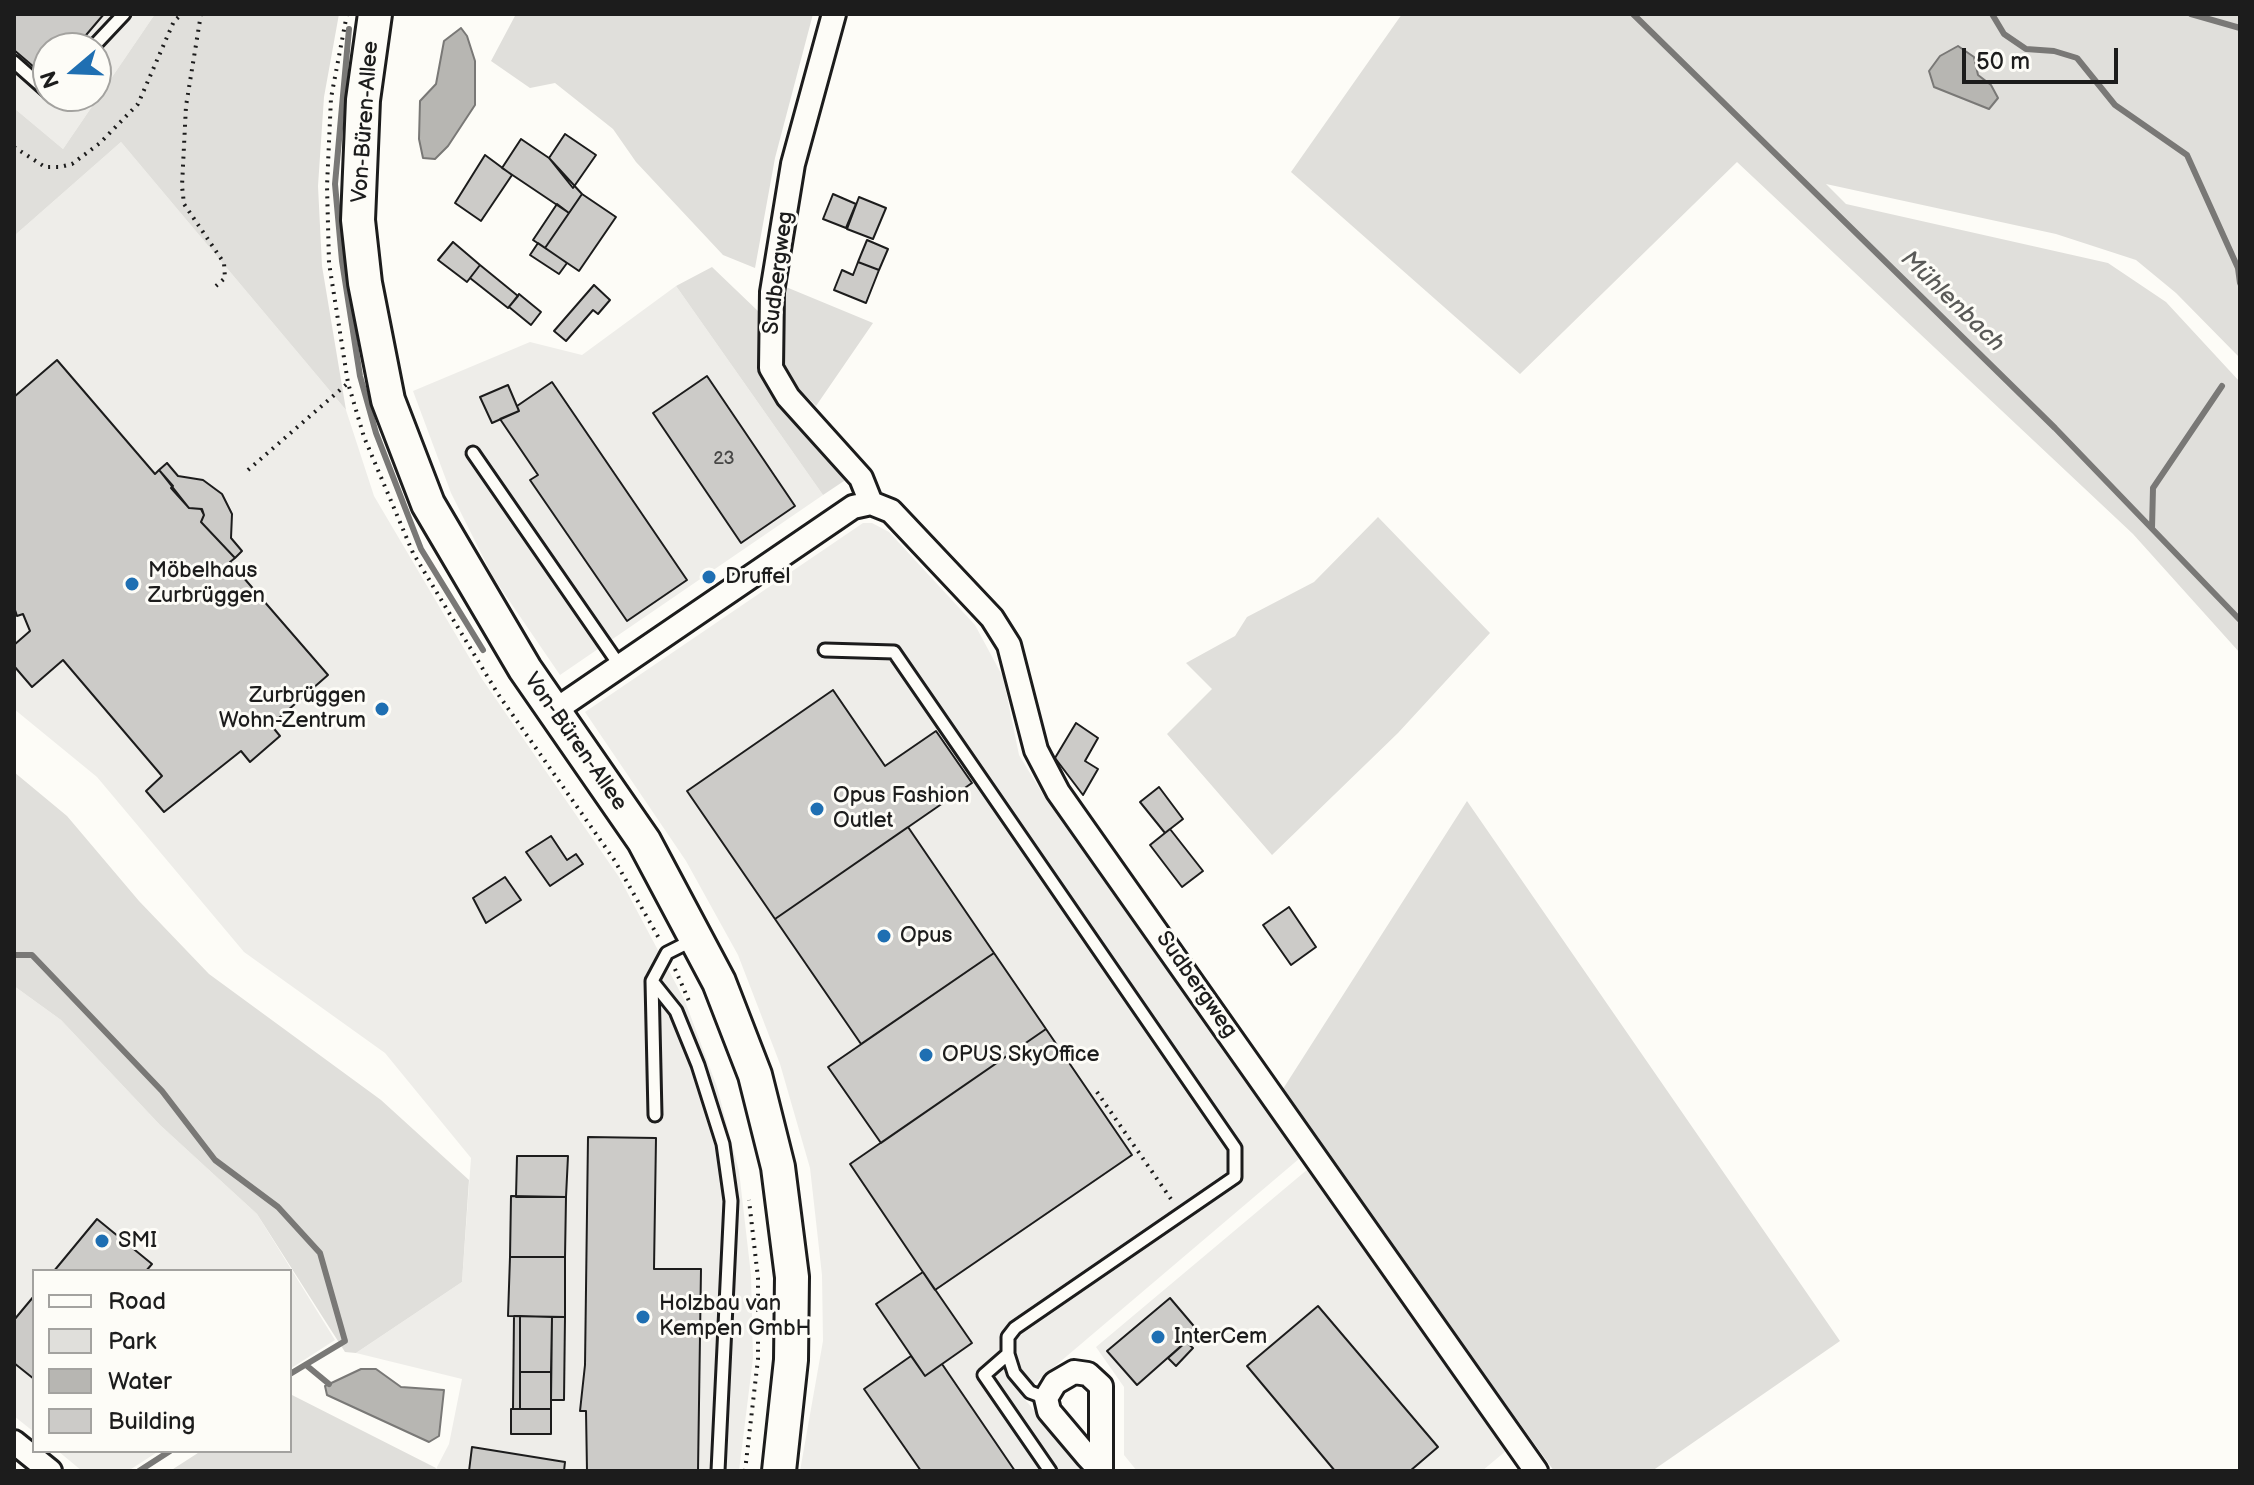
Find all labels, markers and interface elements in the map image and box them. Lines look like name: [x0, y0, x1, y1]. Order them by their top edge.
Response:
north arrow: [32, 32, 112, 112]
scale bar: [1966, 32, 2122, 82]
street label: Von-Büren-Allee: [347, 40, 385, 204]
text: 50 m: [1976, 47, 2030, 76]
text: N: [35, 67, 66, 92]
street label: Sudbergweg: [758, 210, 800, 336]
water label: Mühlenbach: [1894, 245, 2010, 359]
house number: 23: [713, 448, 735, 470]
place label: Möbelhaus Zurbrüggen: [148, 558, 265, 610]
place label: Druffel: [725, 564, 790, 590]
marker: Druffel: [700, 568, 718, 586]
marker: Möbelhaus Zurbrüggen: [123, 575, 141, 593]
street label: Von-Büren-Allee: [518, 668, 632, 816]
place label: Zurbrüggen Wohn-Zentrum: [219, 683, 366, 734]
marker: Zurbrüggen Wohn-Zentrum: [373, 700, 391, 718]
place label: Opus Fashion Outlet: [833, 783, 969, 834]
marker: Opus Fashion Outlet: [808, 800, 826, 818]
place label: Opus: [900, 923, 952, 949]
marker: Opus: [875, 927, 893, 945]
street label: Sudbergweg: [1150, 927, 1242, 1043]
place label: OPUS SkyOffice: [942, 1042, 1100, 1068]
marker: OPUS SkyOffice: [917, 1046, 935, 1064]
place label: SMI: [118, 1228, 157, 1254]
marker: SMI: [93, 1232, 111, 1250]
legend: [32, 1269, 292, 1453]
text: Road: [108, 1287, 166, 1316]
place label: Holzbau van Kempen GmbH: [659, 1291, 812, 1342]
marker: Holzbau van Kempen GmbH: [634, 1308, 652, 1326]
place label: InterCem: [1174, 1324, 1267, 1350]
text: Park: [108, 1327, 156, 1356]
marker: InterCem: [1149, 1328, 1167, 1346]
text: Water: [108, 1367, 172, 1396]
text: Building: [108, 1407, 195, 1436]

